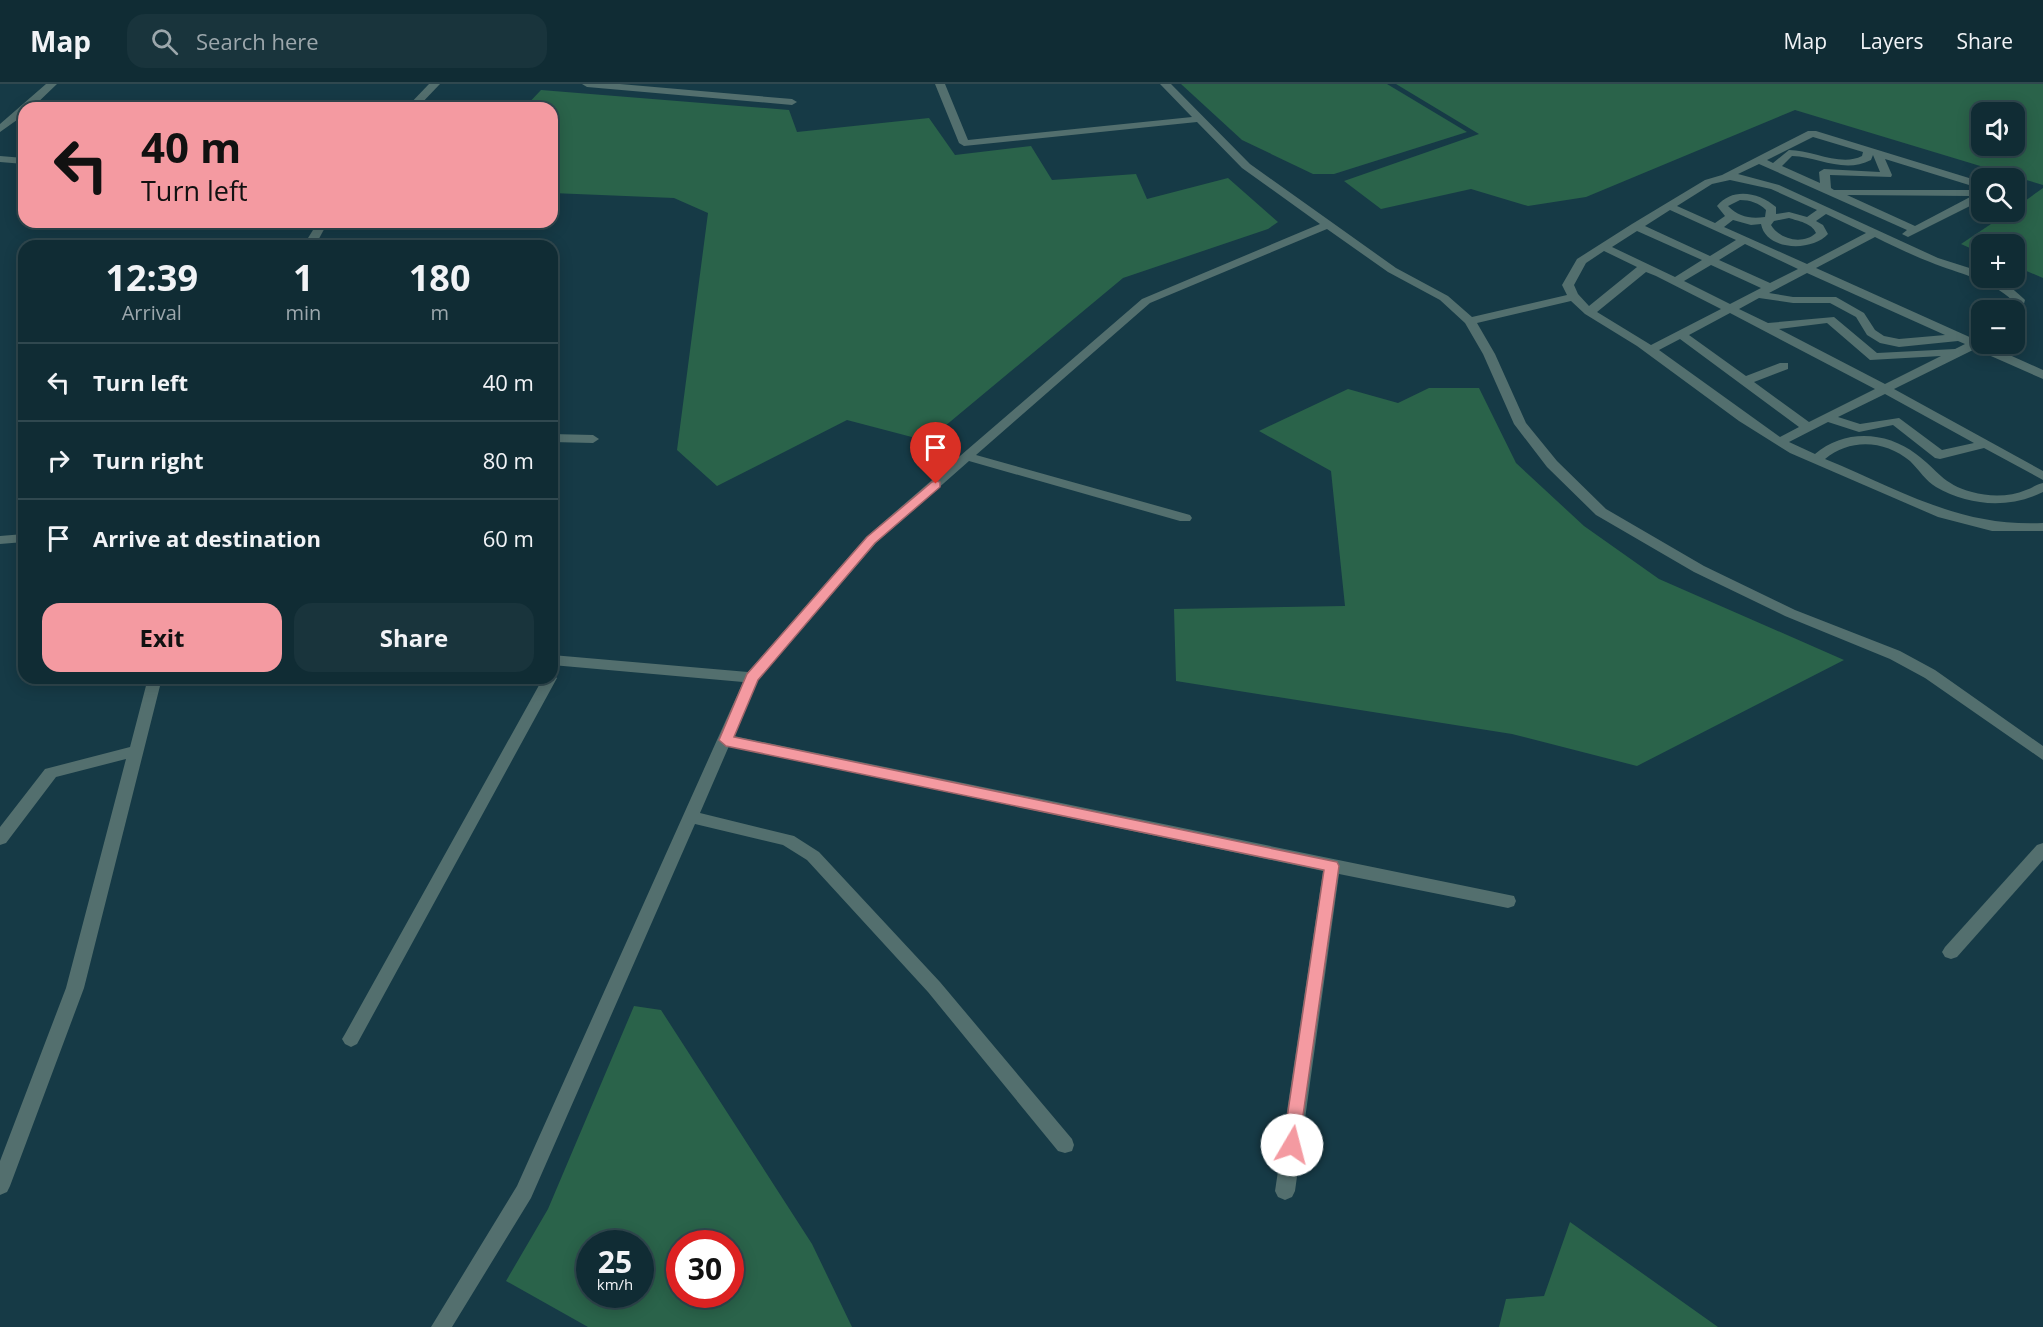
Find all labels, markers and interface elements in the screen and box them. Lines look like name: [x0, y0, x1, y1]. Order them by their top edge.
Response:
search box: [127, 14, 547, 68]
text: Map: [30, 22, 91, 60]
icon: search: [148, 25, 181, 58]
text: Search here: [196, 26, 319, 56]
text: Map: [1784, 27, 1827, 55]
text: Layers: [1860, 27, 1924, 55]
text: Share: [1957, 27, 2013, 55]
map controls: [1971, 102, 2025, 354]
button: sound: [1971, 102, 2025, 156]
text: 40 m: [141, 118, 241, 175]
icon: left: [42, 126, 120, 204]
button: search: [1971, 168, 2025, 222]
text: Turn left: [141, 172, 248, 209]
button: +: [1971, 234, 2025, 288]
text: 12:39: [105, 253, 198, 302]
text: 1: [293, 253, 314, 302]
text: 180: [409, 253, 471, 302]
text: Arrival: [122, 299, 182, 326]
text: min: [285, 299, 321, 326]
text: m: [430, 299, 449, 326]
button: −: [1971, 300, 2025, 354]
icon: left: [42, 366, 75, 399]
text: Turn left: [93, 367, 188, 397]
text: 40 m: [483, 367, 534, 397]
pin: [910, 422, 961, 484]
icon: arrive: [919, 431, 952, 464]
icon: right: [42, 444, 75, 477]
text: Turn right: [93, 445, 204, 475]
text: 80 m: [483, 445, 534, 475]
icon: arrive: [42, 522, 75, 555]
text: Arrive at destination: [93, 523, 321, 553]
text: 60 m: [483, 523, 534, 553]
button: Exit: [42, 603, 282, 672]
button: Share: [294, 603, 534, 672]
position arrow: [1260, 1113, 1324, 1177]
speed limit sign: 30: [666, 1230, 744, 1308]
text: 25: [598, 1241, 632, 1282]
text: km/h: [597, 1274, 633, 1294]

